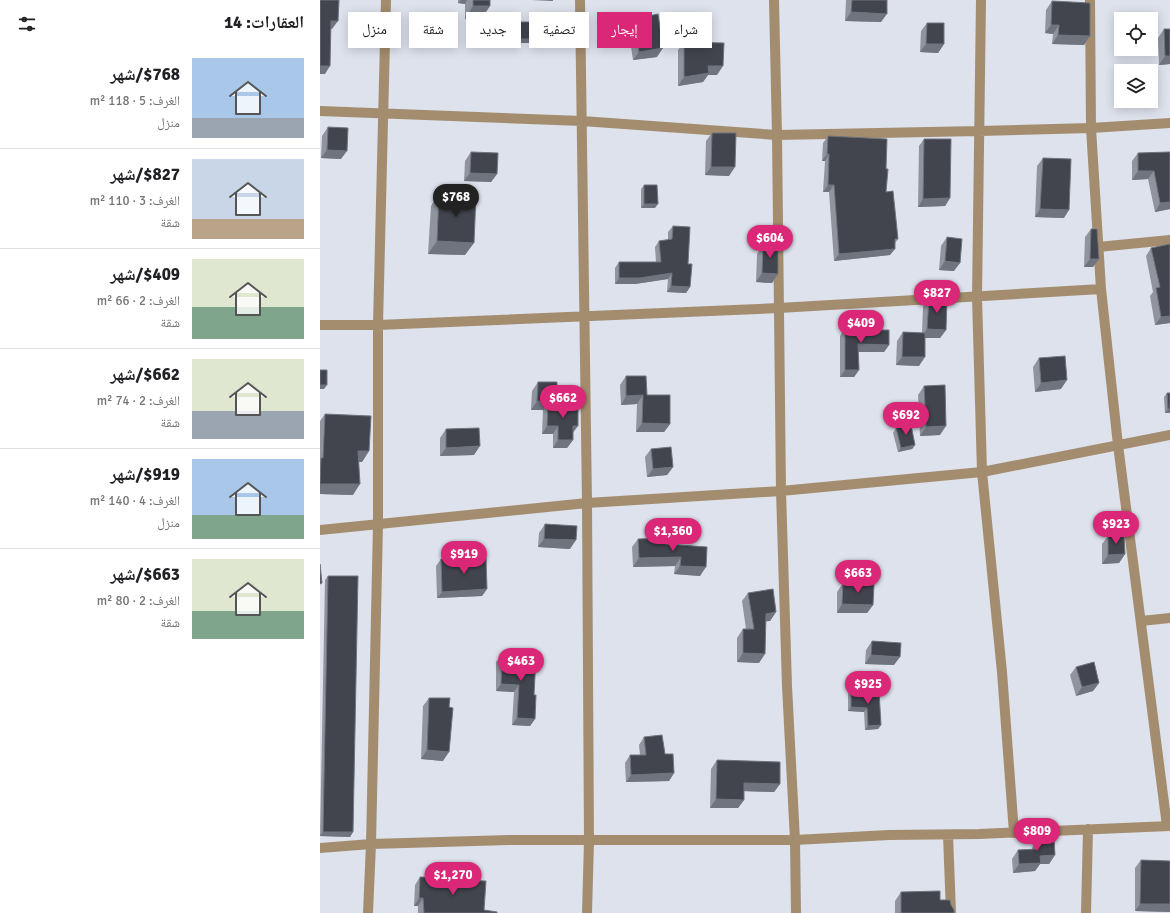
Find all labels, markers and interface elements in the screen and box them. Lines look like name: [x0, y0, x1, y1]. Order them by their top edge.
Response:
text: العقارات: 14: [224, 12, 304, 33]
chip: منزل: [348, 12, 401, 48]
chip: شقة: [409, 12, 458, 48]
chip: جديد: [466, 12, 521, 48]
chip: تصفية: [529, 12, 589, 48]
chip: إيجار: [597, 12, 652, 48]
chip: شراء: [660, 12, 712, 48]
map controls: [1114, 12, 1158, 108]
button: locate: [1114, 12, 1158, 56]
icon: filters: [16, 13, 38, 35]
text: $768/شهر: [110, 64, 180, 85]
button: layers: [1114, 64, 1158, 108]
icon: home: [224, 74, 272, 122]
text: الغرف: 5 · 118 m²: [90, 93, 180, 109]
text: منزل: [157, 115, 180, 131]
text: $827/شهر: [110, 164, 180, 185]
icon: home: [224, 175, 272, 223]
pin: $768: [432, 184, 480, 218]
text: $768: [442, 189, 470, 205]
text: الغرف: 3 · 110 m²: [90, 193, 180, 209]
text: شقة: [161, 215, 180, 231]
pin: $604: [746, 225, 794, 259]
text: $604: [756, 230, 784, 246]
text: $409/شهر: [110, 264, 180, 285]
icon: home: [224, 275, 272, 323]
pin: $827: [913, 280, 961, 314]
text: $827: [923, 285, 951, 301]
text: الغرف: 2 · 66 m²: [97, 293, 180, 309]
pin: $409: [837, 310, 885, 344]
text: شقة: [161, 315, 180, 331]
text: $409: [847, 315, 875, 331]
text: $662/شهر: [110, 364, 180, 385]
icon: home: [224, 375, 272, 423]
pin: $662: [539, 385, 587, 419]
text: $662: [549, 390, 577, 406]
text: الغرف: 2 · 74 m²: [97, 393, 180, 409]
pin: $692: [882, 402, 930, 436]
text: $692: [892, 407, 920, 423]
text: شقة: [161, 415, 180, 431]
text: $919/شهر: [110, 464, 180, 485]
icon: home: [224, 475, 272, 523]
text: الغرف: 4 · 140 m²: [90, 493, 180, 509]
pin: $923: [1092, 511, 1140, 545]
text: منزل: [157, 515, 180, 531]
text: $923: [1102, 516, 1130, 532]
pin: $1,360: [640, 518, 706, 552]
text: $1,360: [654, 523, 692, 539]
pin: $919: [440, 541, 488, 575]
text: $919: [450, 546, 478, 562]
pin: $663: [834, 560, 882, 594]
text: $663/شهر: [110, 564, 180, 585]
text: $663: [844, 565, 872, 581]
icon: home: [224, 575, 272, 623]
text: الغرف: 2 · 80 m²: [97, 593, 180, 609]
text: شقة: [161, 615, 180, 631]
pin: $463: [497, 648, 545, 682]
text: $463: [507, 653, 535, 669]
pin: $925: [844, 671, 892, 705]
text: $925: [854, 676, 882, 692]
pin: $809: [1013, 818, 1061, 852]
text: $809: [1023, 823, 1051, 839]
pin: $1,270: [420, 862, 486, 896]
text: $1,270: [434, 867, 472, 883]

